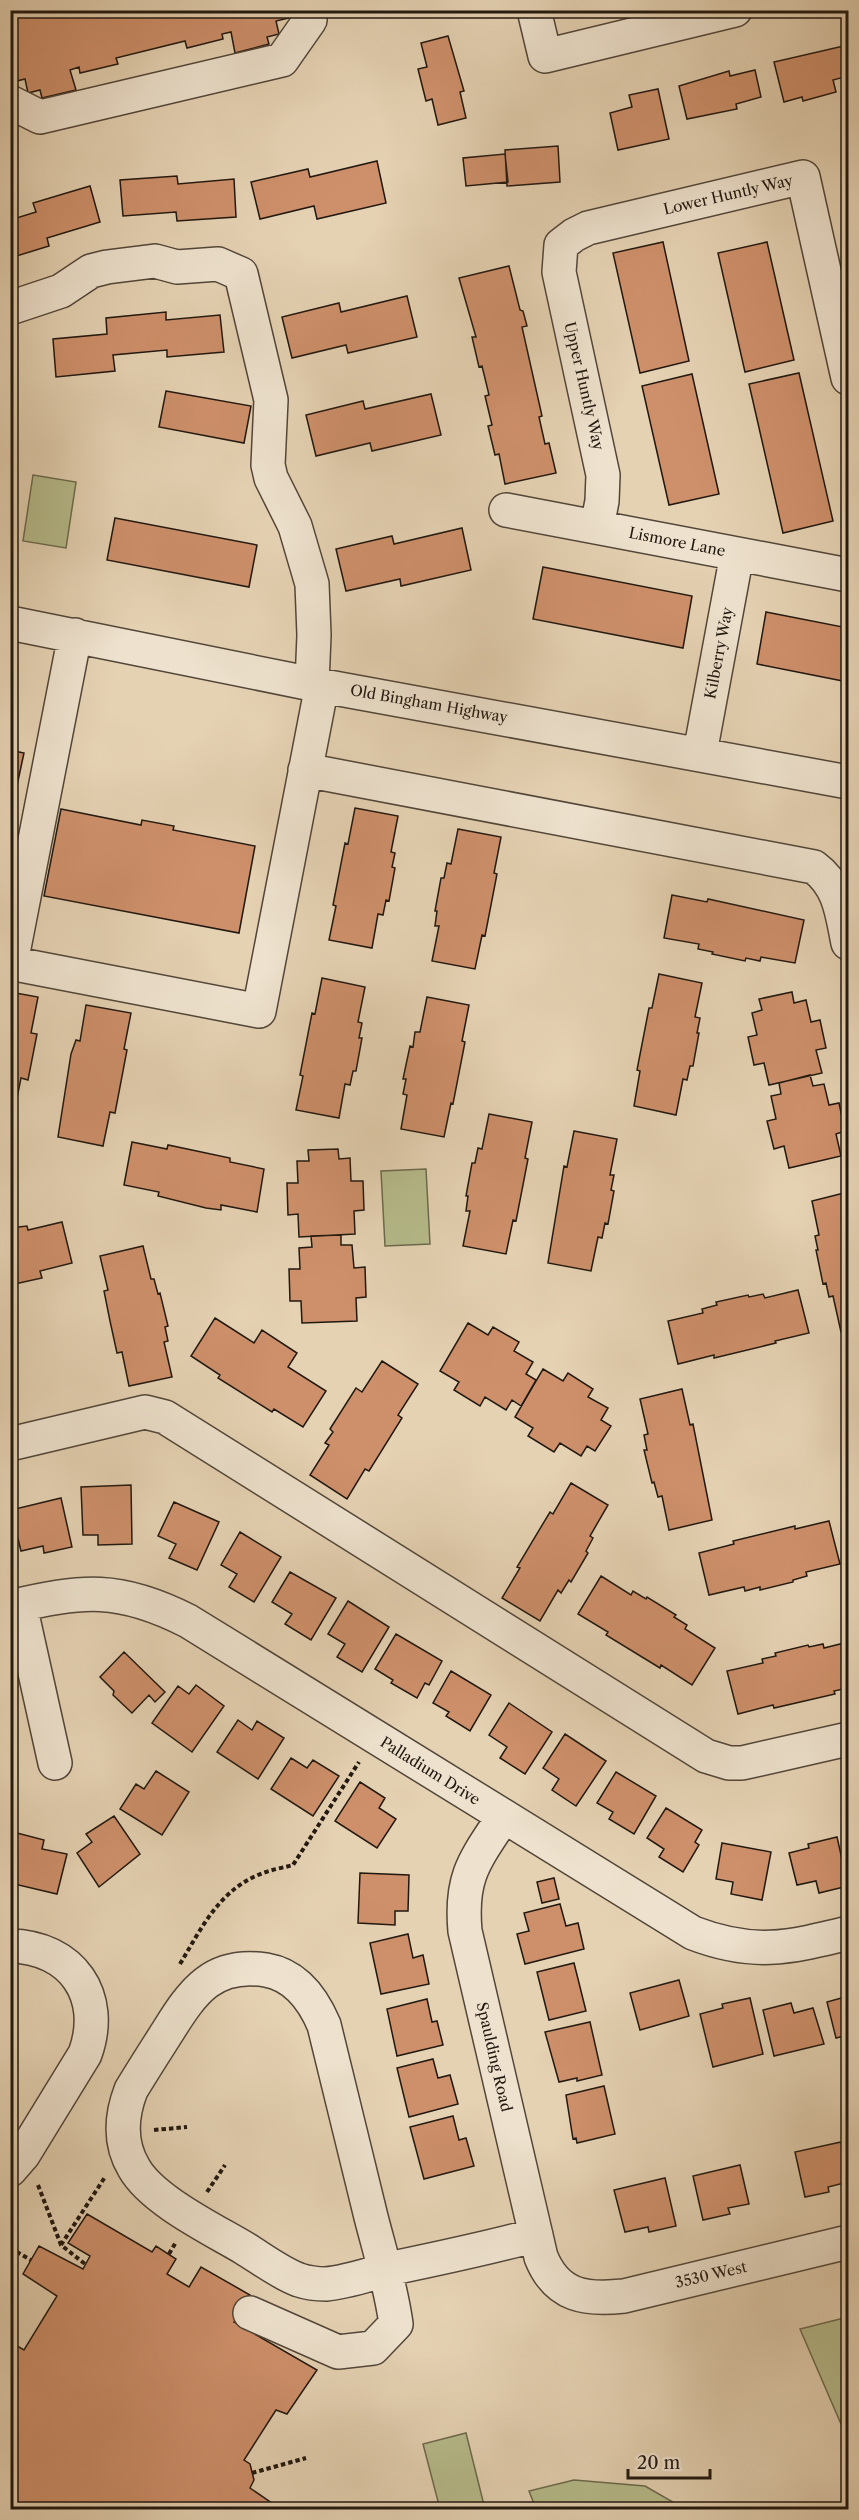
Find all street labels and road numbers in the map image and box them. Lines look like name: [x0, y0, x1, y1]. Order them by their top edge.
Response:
street label: Lower Huntly Way: [661, 170, 795, 219]
street label: Upper Huntly Way: [560, 320, 609, 453]
street label: Lismore Lane: [627, 523, 727, 560]
street label: Kilberry Way: [700, 605, 737, 700]
street label: Old Bingham Highway: [349, 680, 510, 727]
street label: Palladium Drive: [377, 1732, 484, 1809]
street label: Spaulding Road: [473, 2000, 516, 2114]
street label: 3530 West: [673, 2257, 749, 2292]

